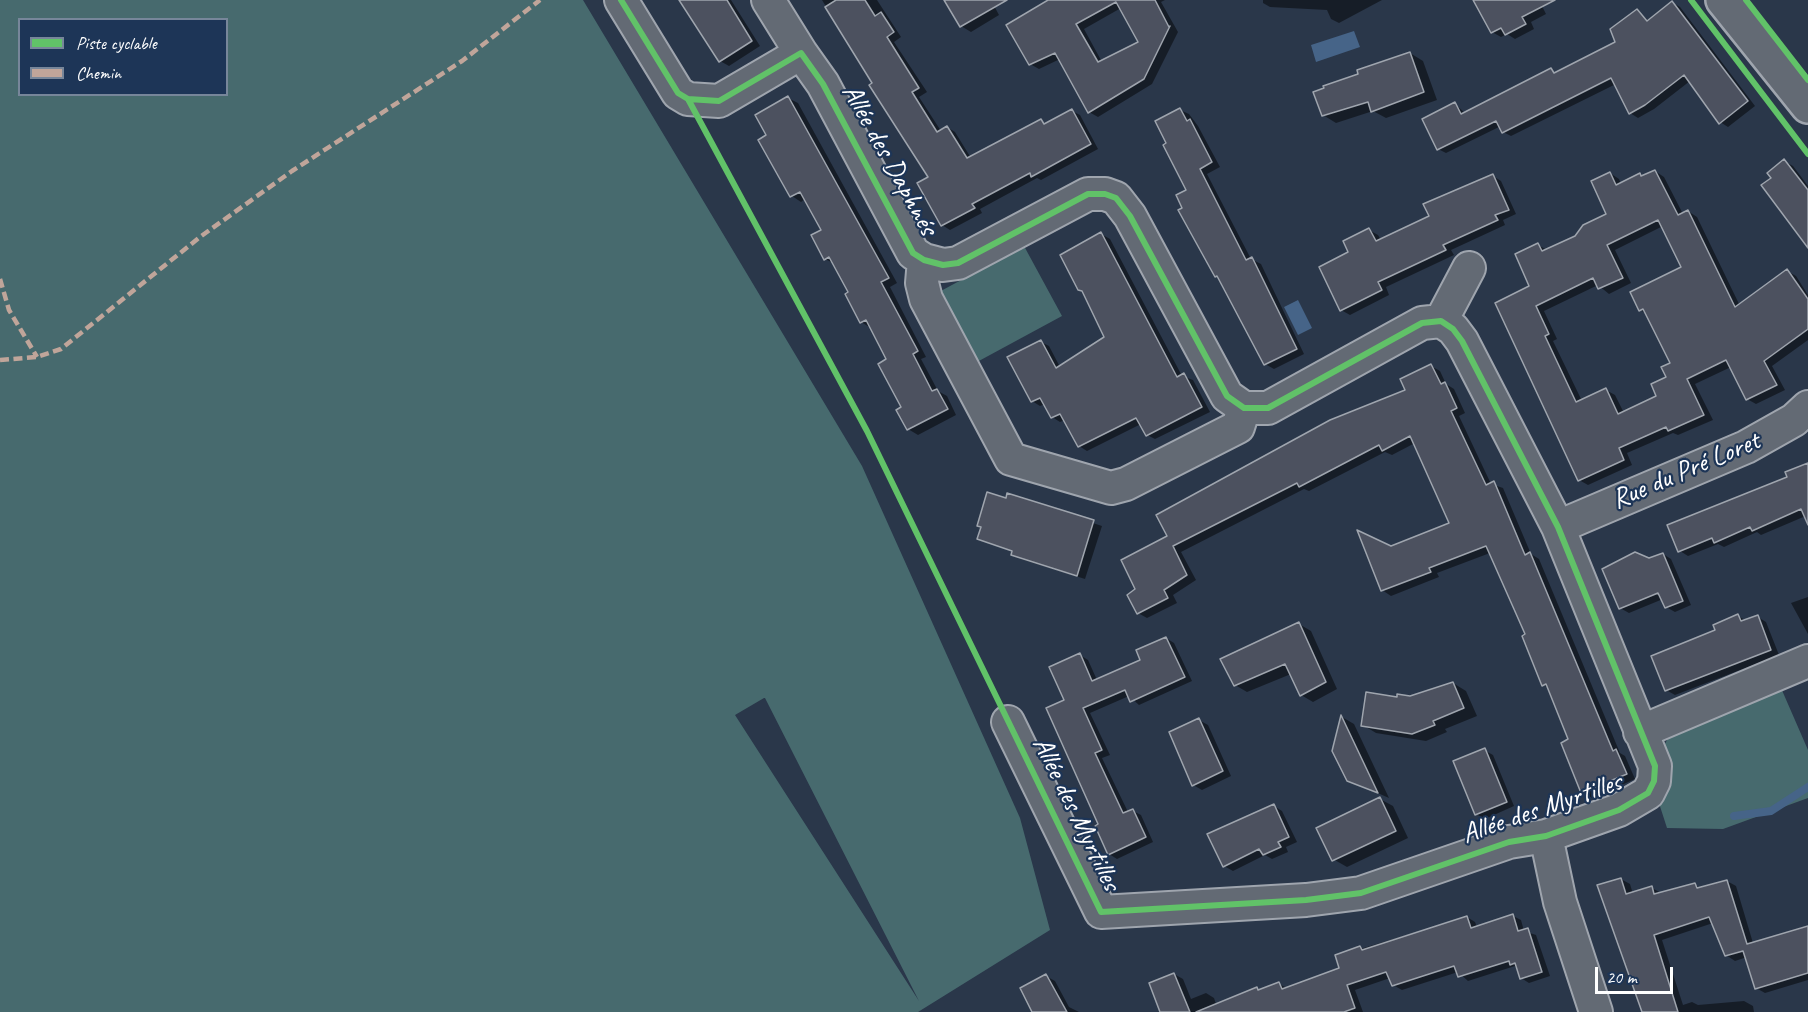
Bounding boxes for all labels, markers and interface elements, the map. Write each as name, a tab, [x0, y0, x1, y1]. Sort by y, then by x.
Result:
legend	[18, 18, 228, 96]
text: Piste cyclable	[76, 32, 157, 54]
text: Chemin	[76, 62, 121, 84]
street label: Allée des Daphnés	[834, 78, 944, 242]
street label: Rue du Pré Loret	[1607, 425, 1765, 517]
street label: Allée des Myrtilles	[1024, 732, 1128, 896]
street label: Allée des Myrtilles	[1458, 766, 1626, 852]
scale bar	[1598, 955, 1676, 993]
text: 20 m	[1606, 966, 1637, 988]

